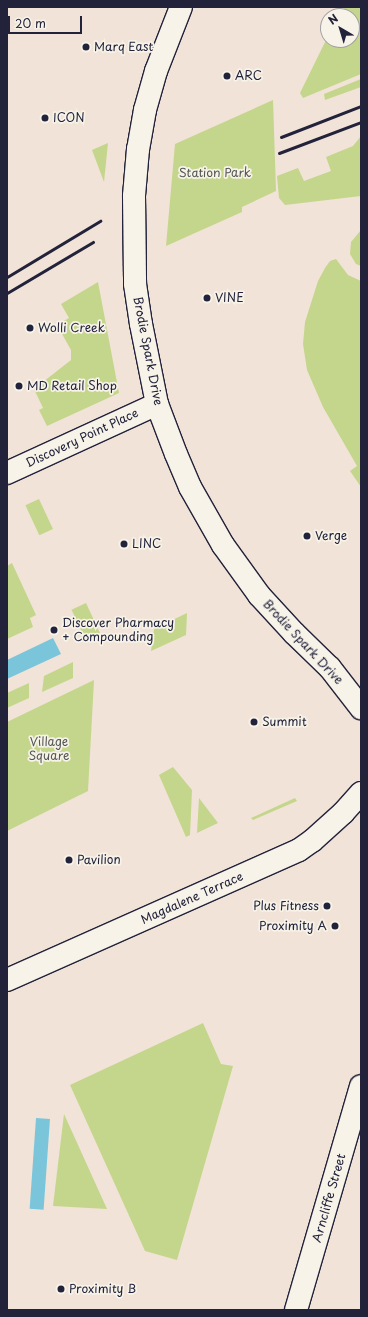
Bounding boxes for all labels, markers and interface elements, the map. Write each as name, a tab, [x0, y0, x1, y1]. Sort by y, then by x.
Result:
scale bar	[10, 8, 84, 34]
north arrow	[320, 8, 360, 48]
text: N	[324, 10, 342, 28]
text: 20 m	[15, 14, 46, 32]
place label: Marq East	[94, 40, 154, 54]
marker: Marq East	[81, 42, 91, 52]
place label: ARC	[235, 69, 262, 83]
marker: ARC	[222, 71, 232, 81]
place label: ICON	[53, 111, 85, 125]
marker: ICON	[40, 113, 50, 123]
park label: Station Park	[179, 166, 251, 180]
place label: VINE	[215, 291, 244, 305]
marker: VINE	[202, 293, 212, 303]
street label: Brodie Spark Drive	[130, 296, 166, 406]
place label: Wolli Creek	[38, 321, 106, 335]
marker: Wolli Creek	[25, 323, 35, 333]
place label: MD Retail Shop	[27, 379, 118, 393]
marker: MD Retail Shop	[14, 381, 24, 391]
street label: Discovery Point Place	[23, 405, 141, 471]
place label: Verge	[315, 529, 347, 543]
marker: Verge	[302, 531, 312, 541]
place label: LINC	[132, 537, 161, 551]
marker: LINC	[119, 539, 129, 549]
street label: Brodie Spark Drive	[260, 597, 346, 687]
place label: Discover Pharmacy + Compounding	[62, 616, 174, 644]
marker: Discover Pharmacy + Compounding	[49, 625, 59, 635]
place label: Summit	[262, 715, 307, 729]
marker: Summit	[249, 717, 259, 727]
park label: Village Square	[29, 735, 69, 763]
place label: Pavilion	[77, 853, 121, 867]
marker: Pavilion	[64, 855, 74, 865]
street label: Magdalene Terrace	[139, 869, 245, 927]
place label: Plus Fitness	[253, 899, 319, 913]
marker: Plus Fitness	[322, 901, 332, 911]
place label: Proximity A	[259, 919, 327, 933]
marker: Proximity A	[330, 921, 340, 931]
street label: Arncliffe Street	[309, 1152, 349, 1244]
place label: Proximity B	[69, 1282, 135, 1296]
marker: Proximity B	[56, 1284, 66, 1294]

